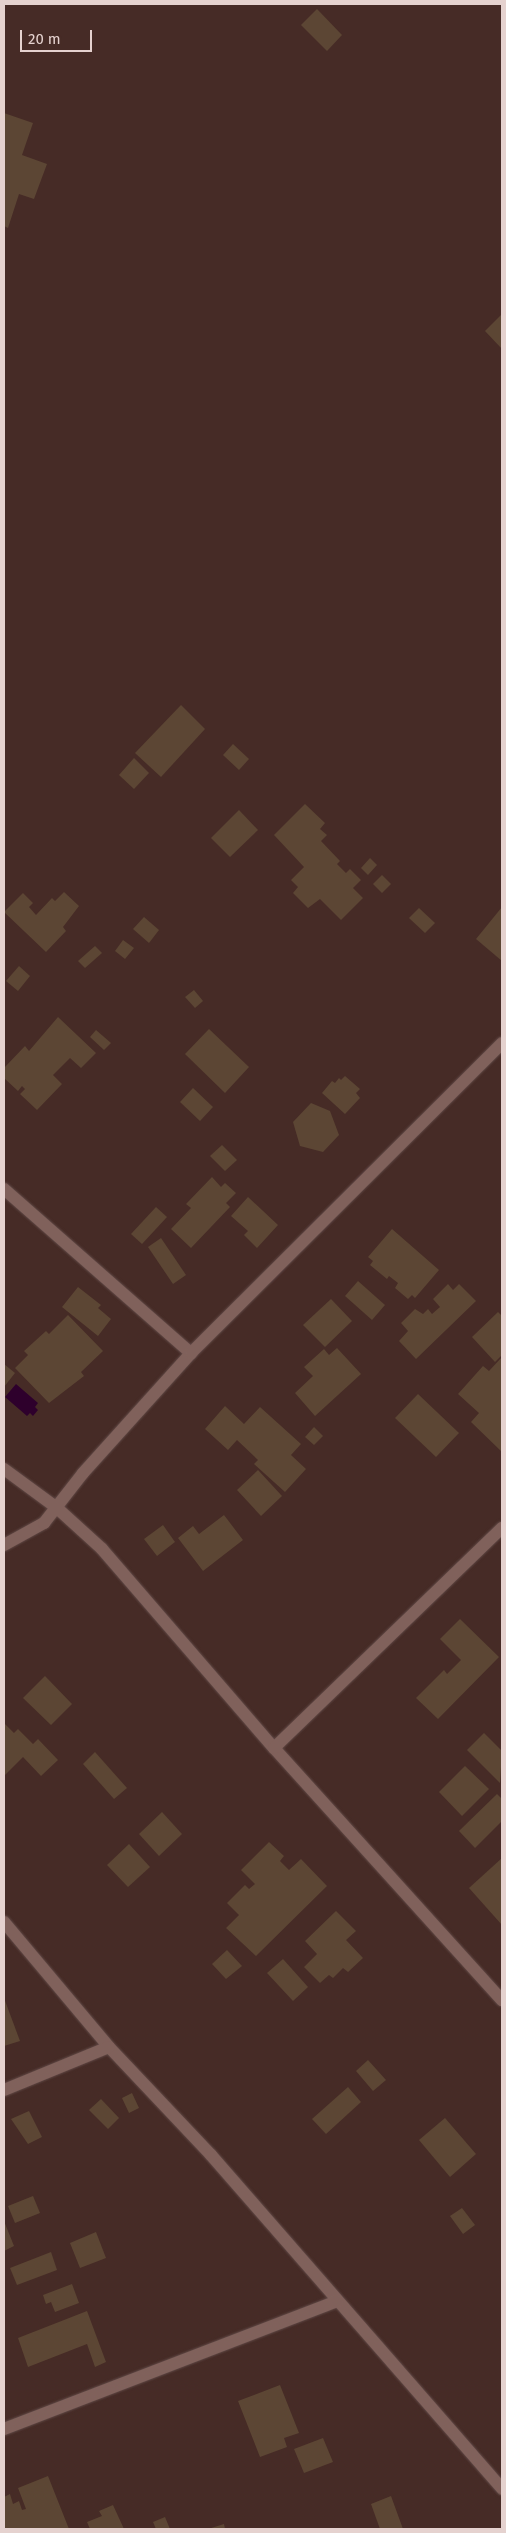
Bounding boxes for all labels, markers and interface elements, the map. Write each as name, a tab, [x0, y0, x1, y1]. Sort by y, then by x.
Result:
scale bar	[22, 20, 95, 52]
text: 20 m	[28, 30, 61, 48]

